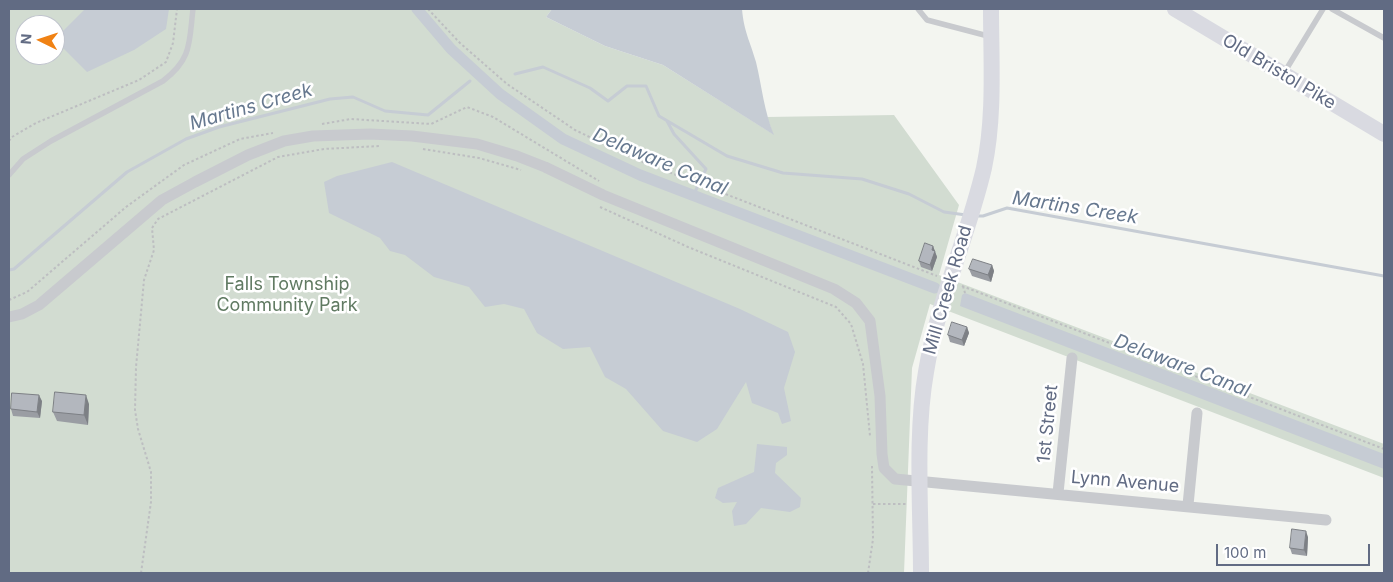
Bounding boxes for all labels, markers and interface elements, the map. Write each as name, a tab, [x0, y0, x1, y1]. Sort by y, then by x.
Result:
north arrow	[15, 15, 65, 65]
street label: Old Bristol Pike	[1218, 30, 1340, 114]
text: N	[17, 33, 34, 45]
water label: Martins Creek	[187, 79, 315, 135]
water label: Delaware Canal	[589, 123, 731, 201]
water label: Martins Creek	[1011, 187, 1139, 229]
street label: Mill Creek Road	[919, 223, 977, 357]
park label: Falls Township Community Park	[216, 274, 358, 316]
water label: Delaware Canal	[1111, 330, 1253, 402]
street label: 1st Street	[1033, 384, 1063, 464]
street label: Lynn Avenue	[1070, 467, 1180, 497]
scale bar	[1218, 534, 1372, 566]
text: 100 m	[1224, 543, 1266, 562]

